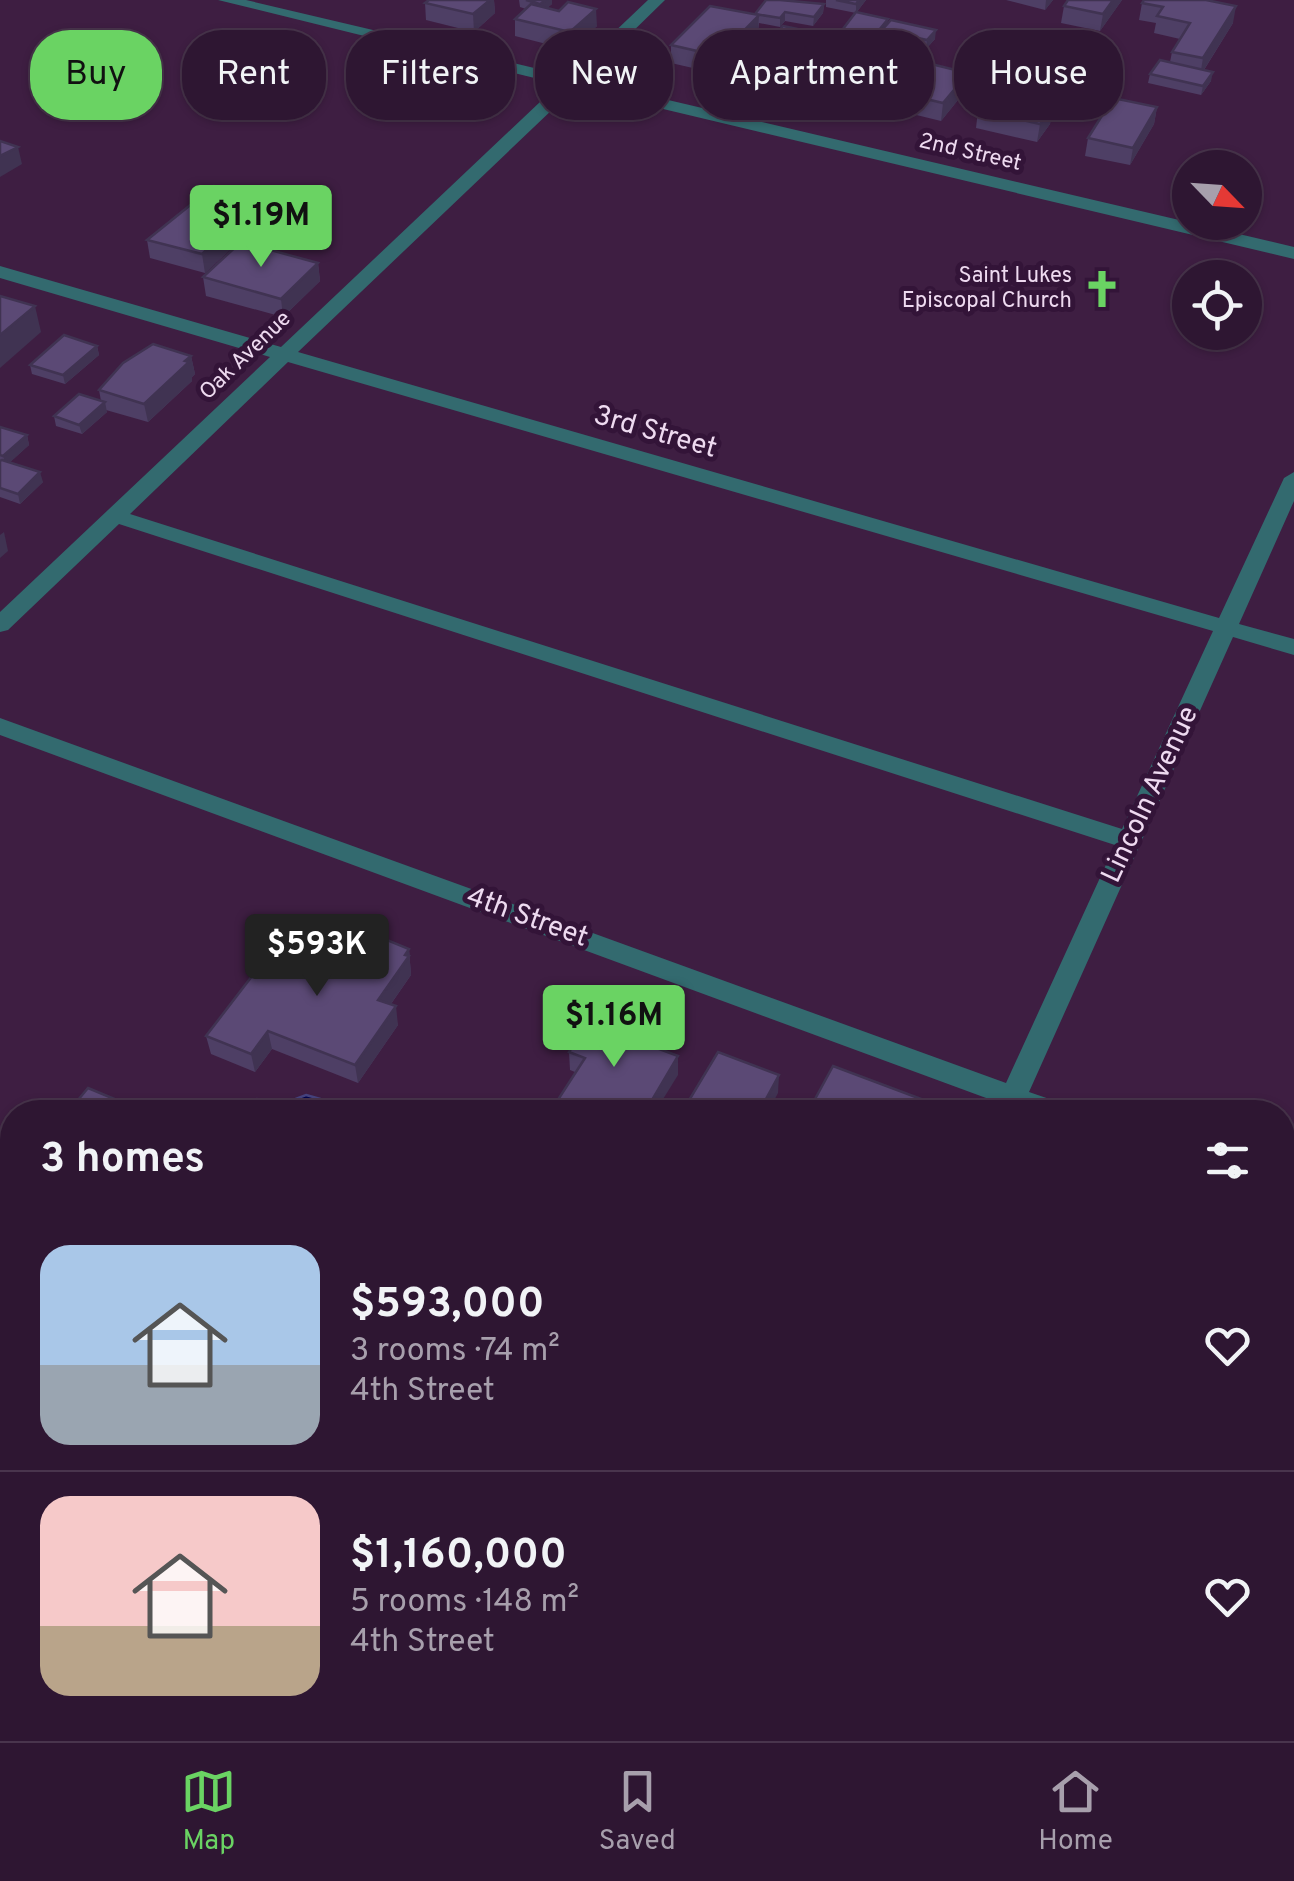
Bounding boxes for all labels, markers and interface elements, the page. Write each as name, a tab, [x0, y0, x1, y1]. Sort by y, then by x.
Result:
chip: Buy	[30, 30, 162, 120]
chip: Rent	[182, 30, 326, 120]
chip: Filters	[346, 30, 515, 120]
chip: New	[535, 30, 673, 120]
chip: Apartment	[693, 30, 934, 120]
chip: House	[954, 30, 1123, 120]
street label: 2nd Street	[916, 128, 1024, 178]
north arrow	[1172, 150, 1262, 240]
map controls	[1172, 150, 1262, 350]
pin: $1.19M	[180, 185, 342, 270]
text: $1.19M	[212, 197, 310, 237]
button: locate	[1172, 260, 1262, 350]
place label: Saint Lukes Episcopal Church	[902, 263, 1072, 315]
church icon: Saint Lukes Episcopal Church	[1081, 268, 1123, 310]
street label: Oak Avenue	[195, 306, 297, 406]
street label: 3rd Street	[589, 398, 721, 468]
street label: Lincoln Avenue	[1094, 701, 1208, 889]
street label: 4th Street	[461, 879, 593, 957]
pin: $593K	[247, 914, 387, 999]
text: $593K	[267, 926, 367, 966]
pin: $1.16M	[533, 985, 695, 1070]
text: $1.16M	[565, 997, 663, 1037]
icon: filters	[1200, 1133, 1255, 1188]
text: 3 homes	[40, 1134, 205, 1187]
text: $593,000	[350, 1279, 545, 1332]
icon: home	[120, 1285, 240, 1405]
icon: heart	[1200, 1318, 1255, 1373]
text: 3 rooms · 74 m²	[350, 1332, 560, 1372]
text: 4th Street	[350, 1372, 495, 1412]
text: $1,160,000	[350, 1530, 567, 1583]
icon: home	[120, 1536, 240, 1656]
icon: heart	[1200, 1569, 1255, 1624]
text: 5 rooms · 148 m²	[350, 1583, 579, 1623]
text: 4th Street	[350, 1623, 495, 1663]
tab: Map	[181, 1764, 236, 1860]
tab: Saved	[599, 1764, 676, 1860]
tab: Home	[1038, 1764, 1113, 1860]

